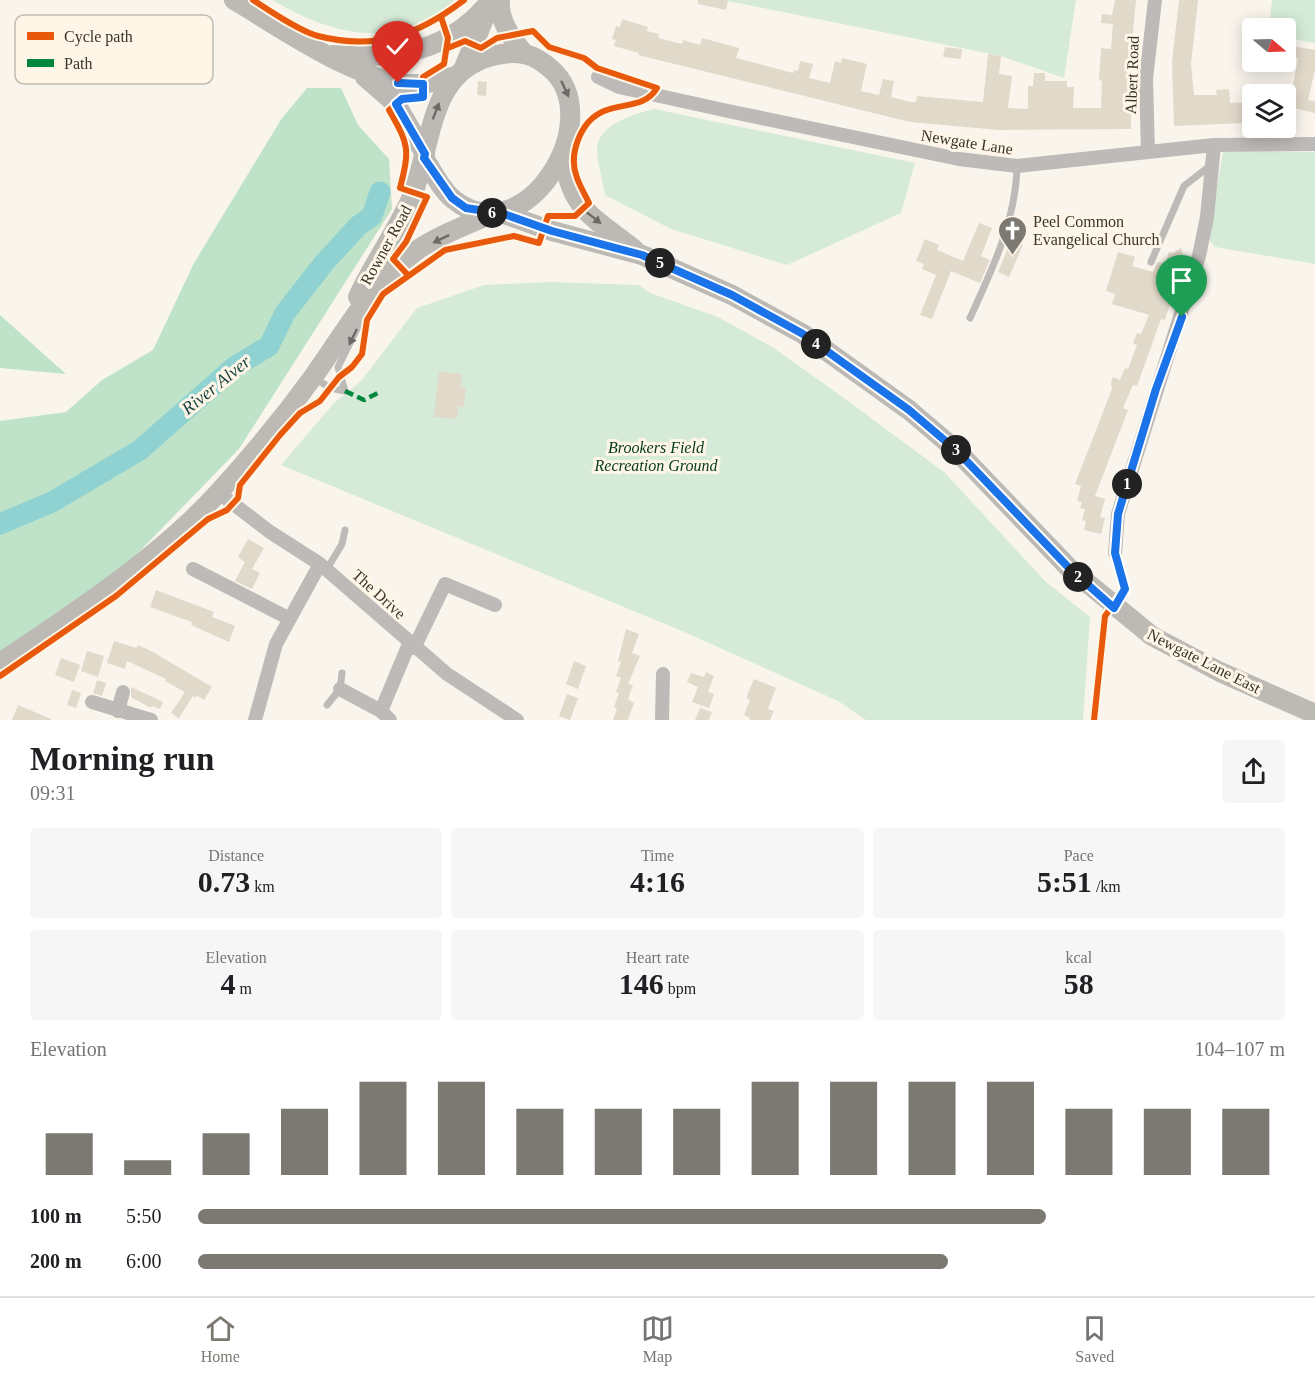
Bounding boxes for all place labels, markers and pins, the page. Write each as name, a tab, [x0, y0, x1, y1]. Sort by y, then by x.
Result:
pin	[372, 21, 423, 83]
pin: 6	[477, 198, 507, 228]
place label: Peel Common Evangelical Church	[1033, 213, 1160, 249]
church icon: Peel Common Evangelical Church	[996, 214, 1028, 256]
pin: 5	[645, 248, 675, 278]
pin	[1156, 255, 1207, 317]
pin: 4	[801, 329, 831, 359]
pin: 3	[941, 435, 971, 465]
pin: 1	[1112, 469, 1142, 499]
pin: 2	[1063, 562, 1093, 592]

